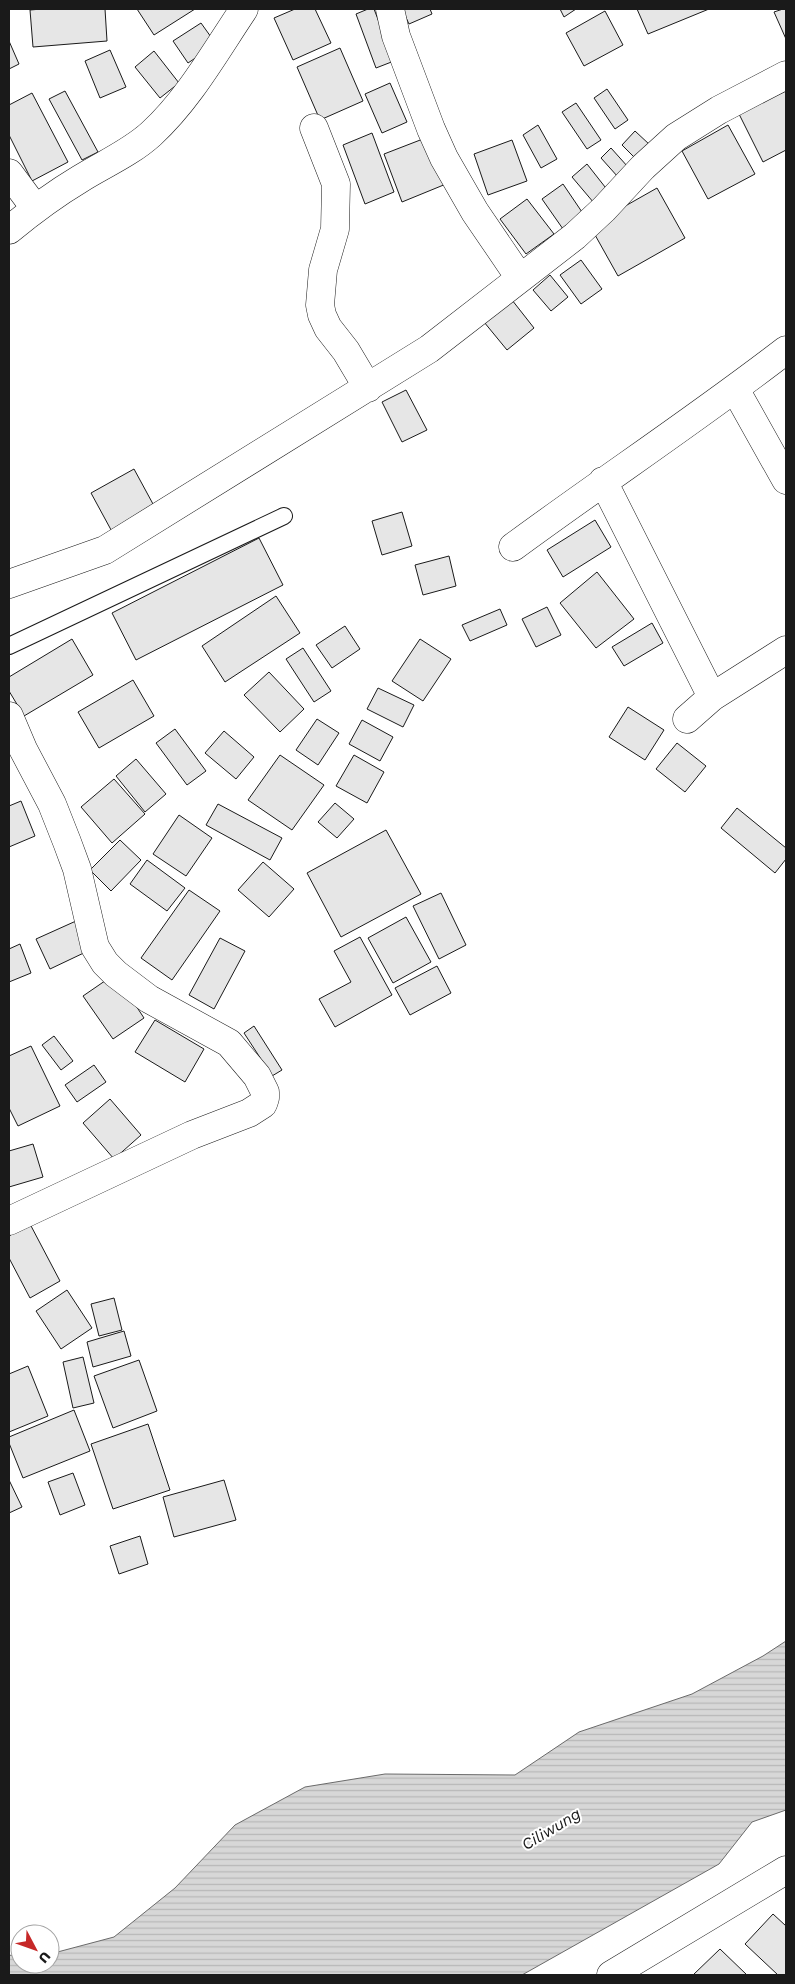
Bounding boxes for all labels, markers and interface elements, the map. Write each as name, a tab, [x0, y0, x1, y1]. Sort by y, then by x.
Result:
water label: Ciliwung	[518, 1804, 584, 1854]
north arrow	[10, 1924, 60, 1974]
text: U	[35, 1949, 54, 1967]

